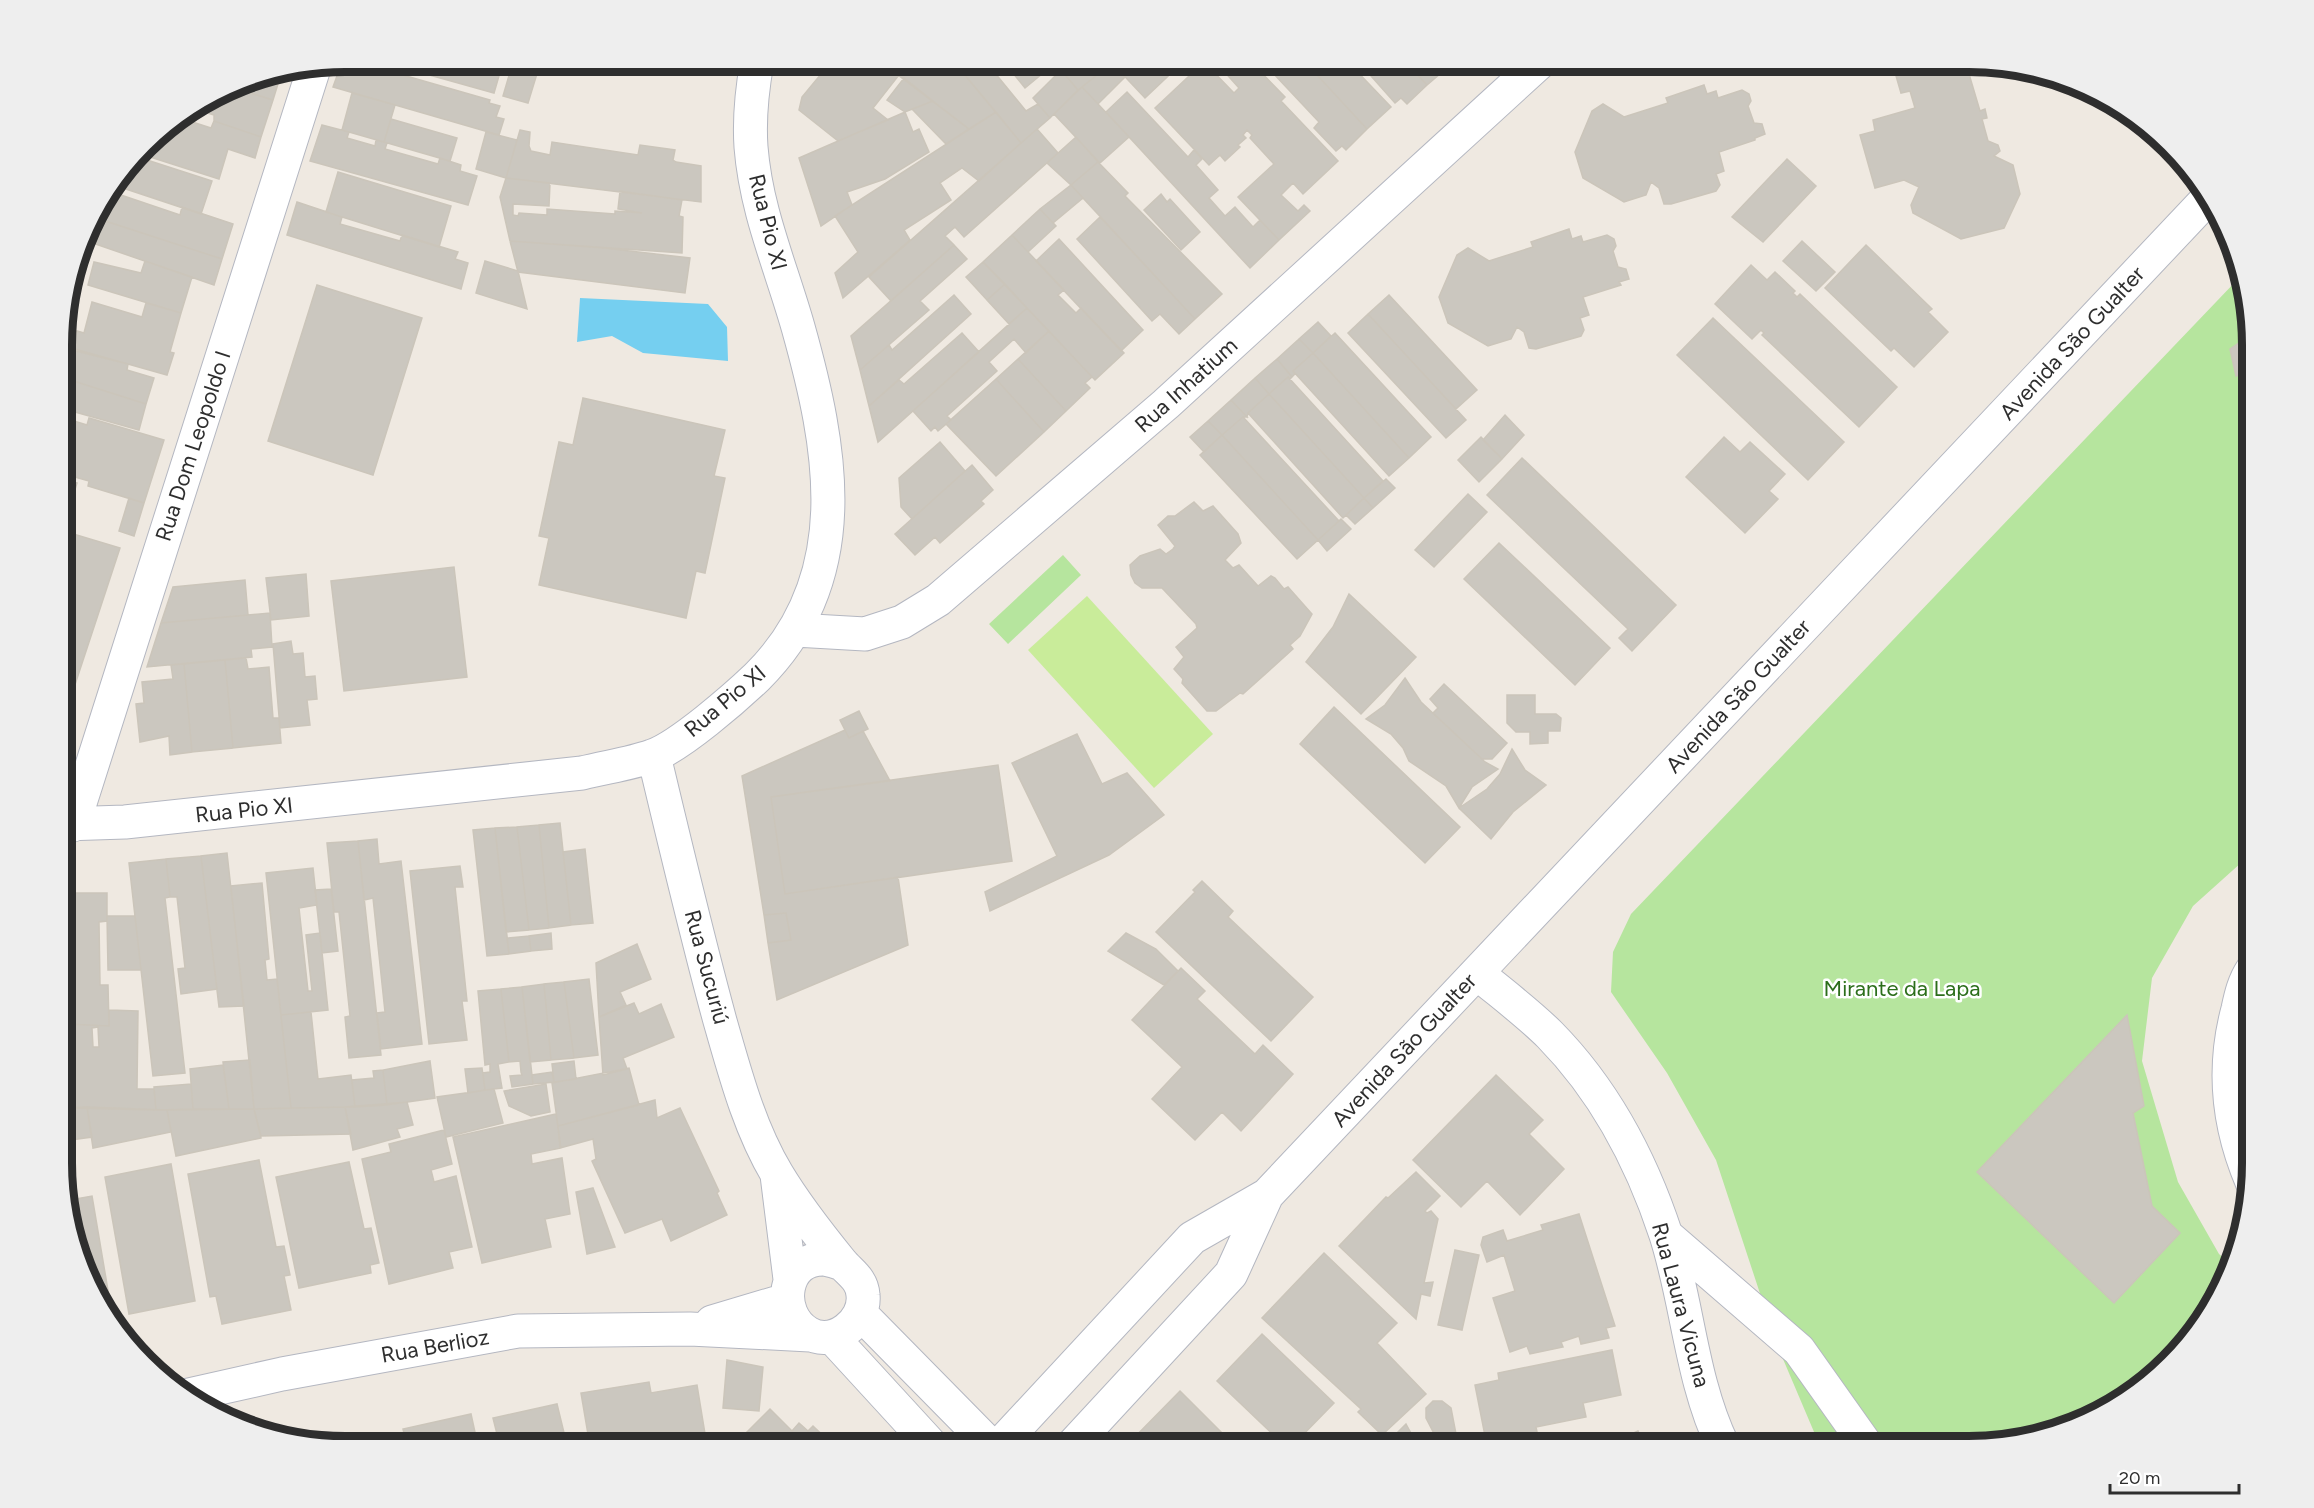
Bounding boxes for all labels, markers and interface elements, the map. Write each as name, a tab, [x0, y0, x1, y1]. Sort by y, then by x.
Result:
street label: Rua Pio XI	[743, 171, 793, 273]
street label: Avenida São Gualter	[1994, 260, 2151, 426]
street label: Rua Inhatium	[1129, 332, 1243, 438]
street label: Rua Dom Leopoldo I	[149, 347, 237, 545]
street label: Avenida São Gualter	[1660, 613, 1817, 779]
street label: Rua Pio XI	[679, 659, 771, 743]
street label: Rua Pio XI	[194, 791, 294, 829]
street label: Rua Sucuriú	[679, 907, 735, 1027]
street label: Avenida São Gualter	[1326, 967, 1483, 1133]
park label: Mirante da Lapa	[1824, 975, 1980, 1002]
street label: Rua Laura Vicuna	[1646, 1220, 1716, 1390]
street label: Rua Berlioz	[379, 1323, 491, 1369]
scale bar	[2110, 1457, 2239, 1495]
text: 20 m	[2119, 1467, 2160, 1489]

